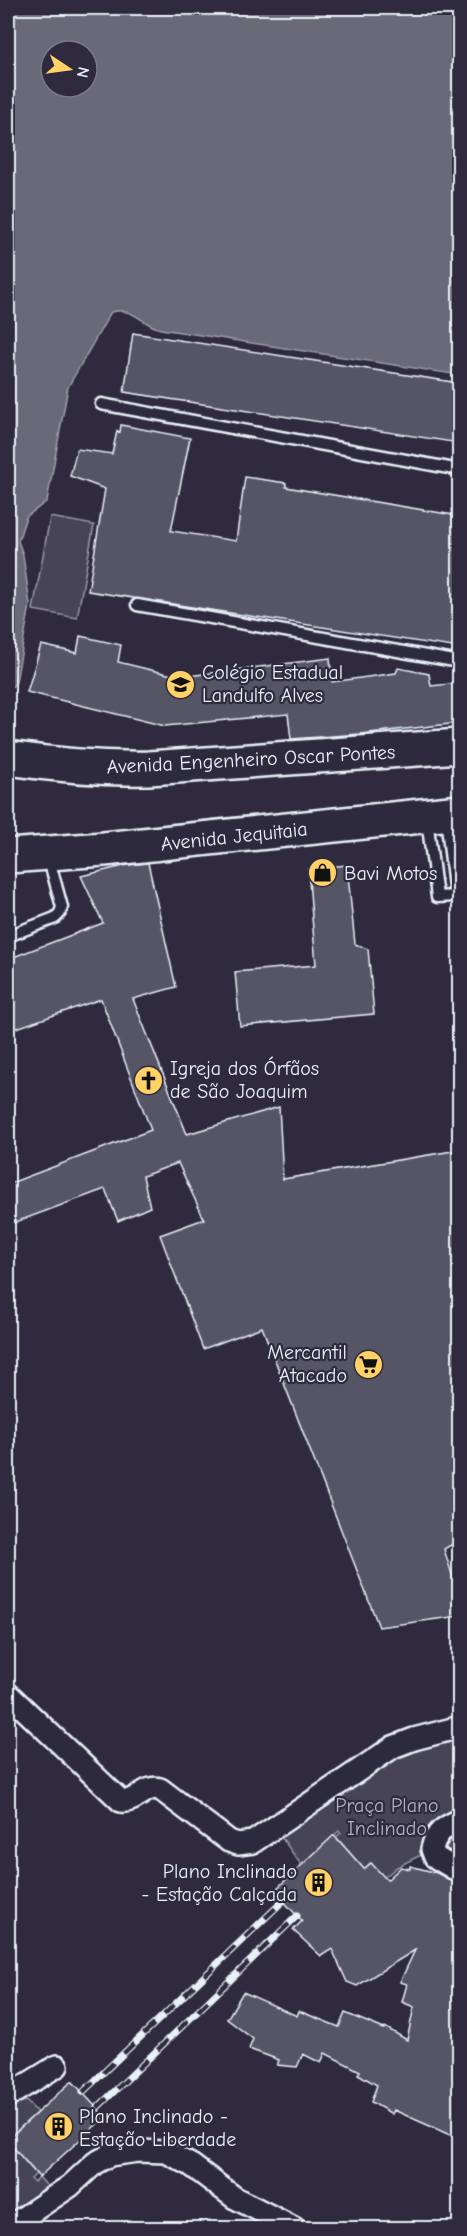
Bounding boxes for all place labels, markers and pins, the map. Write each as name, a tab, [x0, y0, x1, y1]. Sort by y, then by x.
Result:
place label: Colégio Estadual Landulfo Alves	[202, 661, 343, 707]
school or university icon: Colégio Estadual Landulfo Alves	[165, 668, 197, 700]
shop icon: Bavi Motos	[307, 857, 339, 889]
place label: Bavi Motos	[344, 862, 437, 885]
place label: Igreja dos Órfãos de São Joaquim	[170, 1056, 319, 1103]
church icon: Igreja dos Órfãos de São Joaquim	[133, 1064, 165, 1096]
place label: Mercantil Atacado	[267, 1341, 347, 1387]
supermarket icon: Mercantil Atacado	[352, 1348, 384, 1380]
place label: Plano Inclinado - Estação Calçada	[141, 1860, 297, 1906]
building icon: Plano Inclinado - Estação Calçada	[302, 1867, 334, 1899]
place label: Plano Inclinado - Estação Liberdade	[79, 2105, 236, 2151]
building icon: Plano Inclinado - Estação Liberdade	[42, 2111, 74, 2143]

